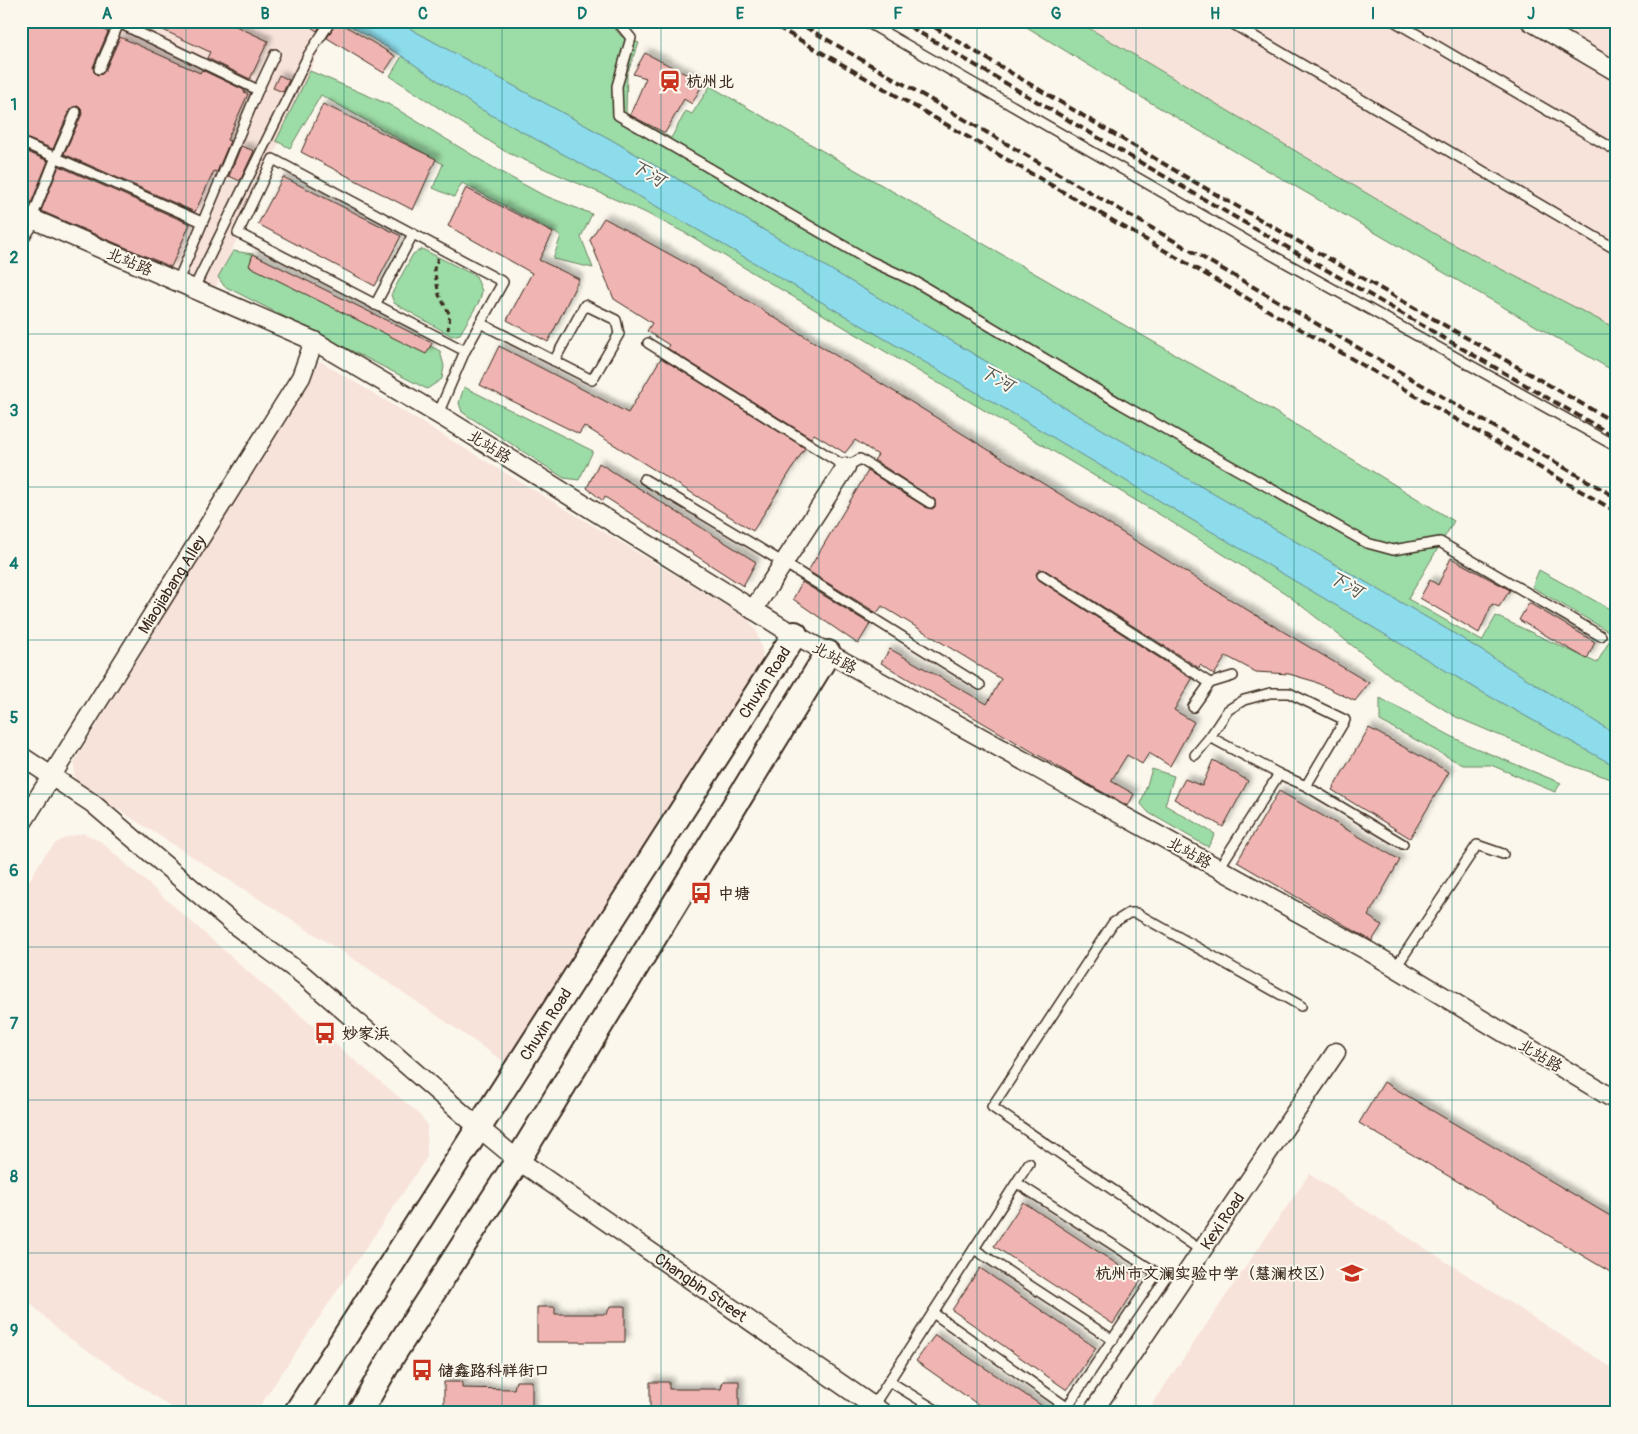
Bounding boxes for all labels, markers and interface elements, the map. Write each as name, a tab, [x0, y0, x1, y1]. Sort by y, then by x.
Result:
text: A	[102, 4, 113, 24]
text: B	[260, 4, 270, 24]
text: C	[418, 4, 428, 24]
text: D	[577, 4, 587, 24]
text: E	[736, 4, 745, 24]
text: F	[893, 4, 903, 24]
text: G	[1051, 4, 1062, 24]
text: H	[1210, 4, 1220, 24]
text: I	[1371, 4, 1375, 24]
text: J	[1527, 4, 1535, 24]
station icon: 杭州北	[657, 68, 683, 94]
place label: 杭州北	[686, 72, 734, 92]
text: 1	[11, 95, 17, 115]
water label: 下河	[626, 154, 672, 194]
street label: 北站路	[104, 243, 156, 281]
text: 2	[10, 248, 19, 268]
water label: 下河	[975, 359, 1021, 399]
text: 3	[10, 401, 19, 421]
street label: 北站路	[464, 426, 515, 468]
street label: Miaojiabang Alley	[134, 532, 211, 638]
text: 4	[9, 554, 19, 574]
water label: 下河	[1324, 565, 1370, 605]
street label: 北站路	[809, 637, 860, 678]
street label: Chuxin Road	[735, 643, 796, 723]
text: 5	[10, 708, 19, 728]
street label: 北站路	[1164, 832, 1215, 873]
text: 6	[9, 861, 19, 881]
bus stop icon: 中塘	[688, 880, 714, 906]
place label: 中塘	[718, 884, 750, 904]
street label: Chuxin Road	[516, 985, 577, 1064]
text: 7	[10, 1014, 19, 1034]
bus stop icon: 妙家浜	[312, 1020, 338, 1046]
place label: 妙家浜	[342, 1024, 390, 1044]
street label: 北站路	[1515, 1035, 1566, 1077]
text: 8	[10, 1167, 18, 1187]
street label: Kexi Road	[1196, 1189, 1249, 1254]
street label: Changbin Street	[650, 1249, 751, 1327]
school or university icon: 杭州市文澜实验中学（慧澜校区）	[1339, 1260, 1365, 1286]
place label: 杭州市文澜实验中学（慧澜校区）	[1095, 1264, 1335, 1284]
text: 9	[10, 1321, 18, 1341]
bus stop icon: 储鑫路科祥街口	[409, 1357, 435, 1383]
place label: 储鑫路科祥街口	[438, 1361, 550, 1381]

